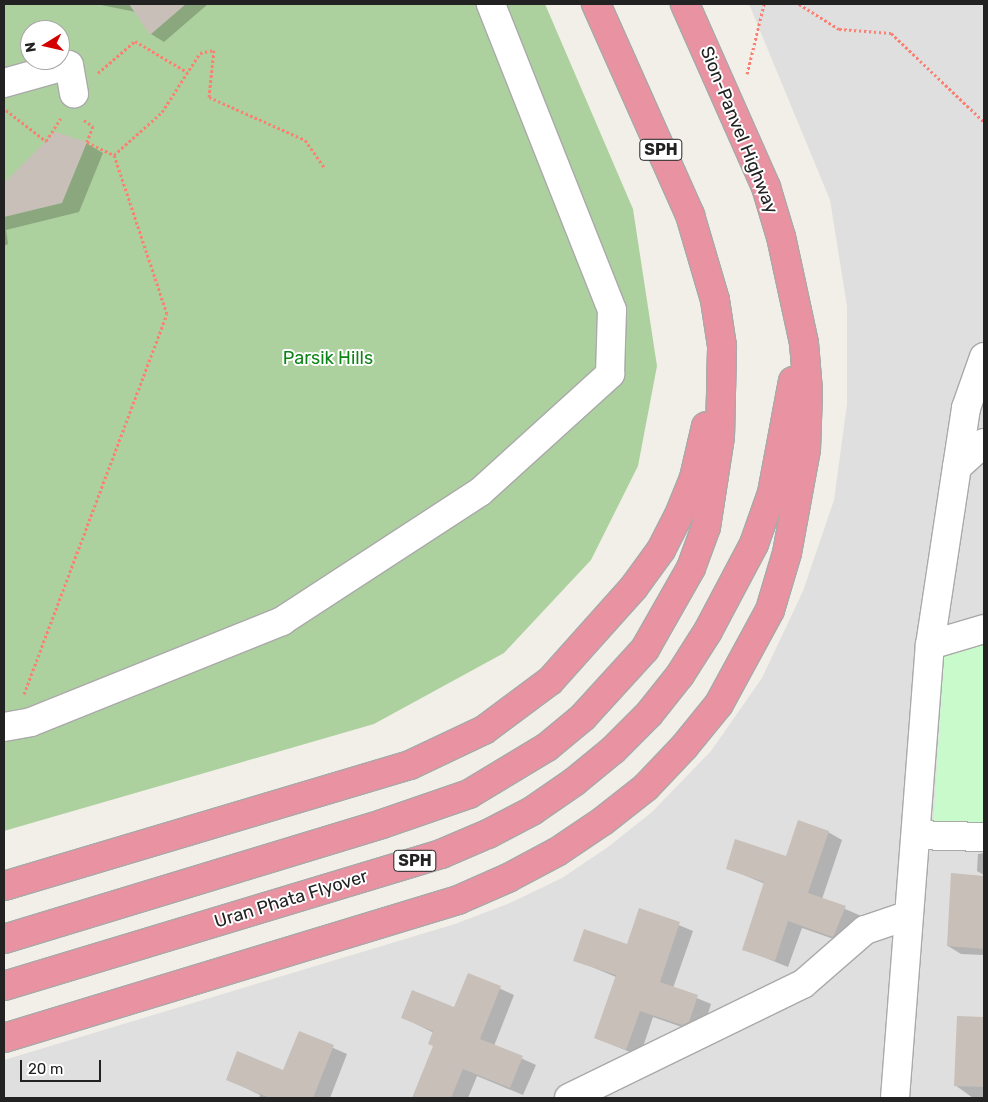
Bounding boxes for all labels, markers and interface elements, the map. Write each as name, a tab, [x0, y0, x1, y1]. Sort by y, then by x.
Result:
north arrow	[20, 20, 70, 70]
text: N	[21, 41, 40, 54]
street label: Sion-Panvel Highway	[696, 43, 782, 217]
road number: SPH	[638, 136, 684, 164]
park label: Parsik Hills	[283, 347, 373, 369]
road number: SPH	[392, 848, 438, 874]
street label: Uran Phata Flyover	[212, 865, 370, 933]
scale bar	[22, 1050, 104, 1082]
text: 20 m	[28, 1060, 63, 1078]

